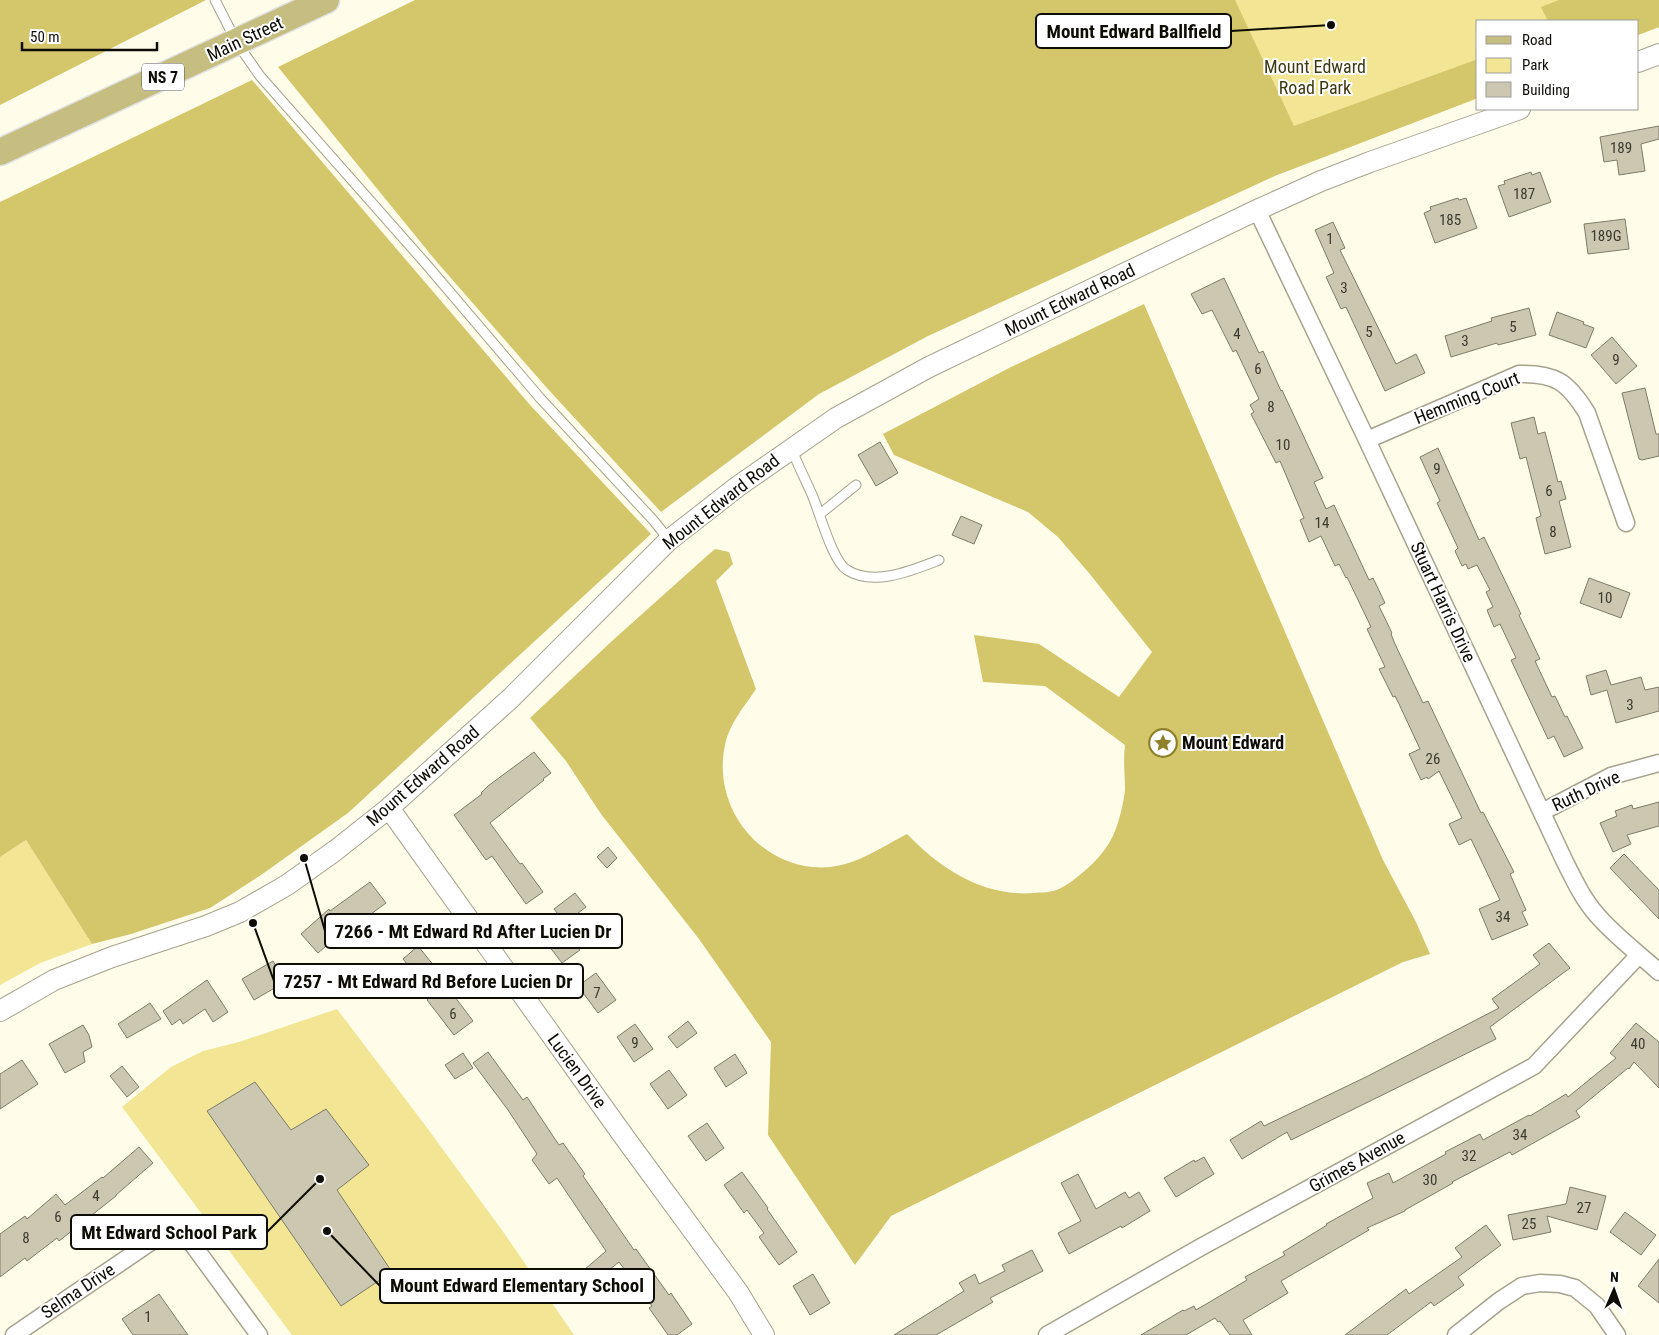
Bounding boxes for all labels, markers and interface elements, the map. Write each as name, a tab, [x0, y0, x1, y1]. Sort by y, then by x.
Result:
street label: Main Street	[203, 12, 286, 65]
callout: Mount Edward Ballfield	[1036, 14, 1231, 48]
scale bar	[22, 20, 158, 52]
text: Mount Edward Ballfield	[1046, 20, 1222, 43]
legend	[1476, 20, 1639, 110]
text: 50 m	[30, 28, 60, 46]
text: Road	[1522, 31, 1552, 49]
park label: Mount Edward Road Park	[1264, 56, 1366, 98]
text: Park	[1522, 56, 1549, 74]
road number: NS 7	[142, 64, 184, 90]
text: Building	[1522, 81, 1570, 99]
house number: 189	[1610, 139, 1632, 157]
house number: 187	[1513, 185, 1535, 203]
house number: 185	[1439, 211, 1461, 229]
house number: 189G	[1590, 227, 1622, 245]
house number: 1	[1326, 230, 1334, 248]
street label: Mount Edward Road	[1001, 259, 1138, 340]
house number: 3	[1340, 279, 1348, 297]
house number: 5	[1509, 318, 1517, 336]
house number: 5	[1365, 323, 1373, 341]
house number: 4	[1233, 325, 1241, 343]
house number: 3	[1461, 332, 1469, 350]
house number: 9	[1612, 351, 1620, 369]
house number: 6	[1254, 360, 1262, 378]
street label: Hemming Court	[1411, 367, 1523, 428]
house number: 8	[1267, 398, 1275, 416]
house number: 10	[1276, 436, 1290, 454]
street label: Mount Edward Road	[658, 450, 783, 554]
house number: 9	[1433, 460, 1441, 478]
house number: 6	[1545, 482, 1553, 500]
house number: 14	[1315, 514, 1329, 532]
house number: 8	[1549, 523, 1557, 541]
street label: Stuart Harris Drive	[1406, 538, 1481, 665]
house number: 10	[1598, 589, 1612, 607]
house number: 3	[1626, 696, 1634, 714]
street label: Mount Edward Road	[362, 721, 483, 830]
place icon: Mount Edward	[1148, 728, 1178, 758]
place label: Mount Edward	[1182, 732, 1284, 753]
house number: 26	[1426, 750, 1440, 768]
street label: Ruth Drive	[1549, 766, 1623, 815]
house number: 34	[1496, 908, 1510, 926]
callout: 7266 - Mt Edward Rd After Lucien Dr	[325, 914, 622, 948]
text: 7266 - Mt Edward Rd After Lucien Dr	[334, 920, 612, 943]
callout: 7257 - Mt Edward Rd Before Lucien Dr	[274, 964, 583, 998]
text: 7257 - Mt Edward Rd Before Lucien Dr	[283, 970, 573, 993]
house number: 7	[593, 984, 601, 1002]
house number: 6	[449, 1005, 457, 1023]
street label: Lucien Drive	[543, 1030, 611, 1112]
house number: 9	[631, 1034, 639, 1052]
house number: 40	[1631, 1035, 1645, 1053]
house number: 34	[1513, 1126, 1527, 1144]
street label: Grimes Avenue	[1305, 1127, 1408, 1197]
house number: 32	[1462, 1147, 1476, 1165]
house number: 30	[1423, 1171, 1437, 1189]
house number: 4	[92, 1187, 100, 1205]
house number: 27	[1577, 1199, 1591, 1217]
house number: 6	[54, 1208, 62, 1226]
callout: Mt Edward School Park	[71, 1215, 267, 1249]
house number: 25	[1522, 1215, 1536, 1233]
text: Mt Edward School Park	[81, 1221, 258, 1244]
house number: 8	[22, 1229, 30, 1247]
street label: Selma Drive	[37, 1258, 118, 1323]
north arrow	[1589, 1265, 1639, 1315]
callout: Mount Edward Elementary School	[380, 1269, 654, 1303]
text: N	[1610, 1269, 1619, 1285]
text: Mount Edward Elementary School	[390, 1274, 644, 1297]
house number: 1	[144, 1308, 152, 1326]

